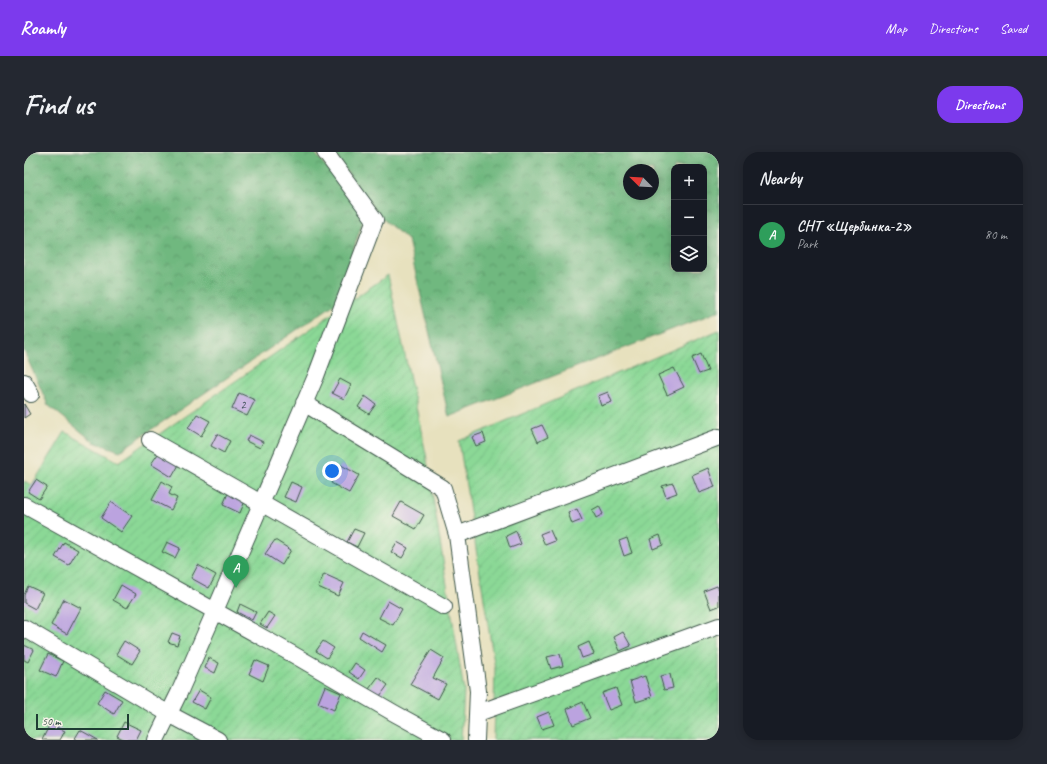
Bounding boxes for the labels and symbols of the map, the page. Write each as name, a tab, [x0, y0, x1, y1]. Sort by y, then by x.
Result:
north arrow	[623, 164, 659, 200]
house number: 2	[240, 397, 247, 413]
your location	[322, 461, 342, 481]
pin: A	[223, 555, 249, 588]
scale bar	[36, 712, 129, 731]

